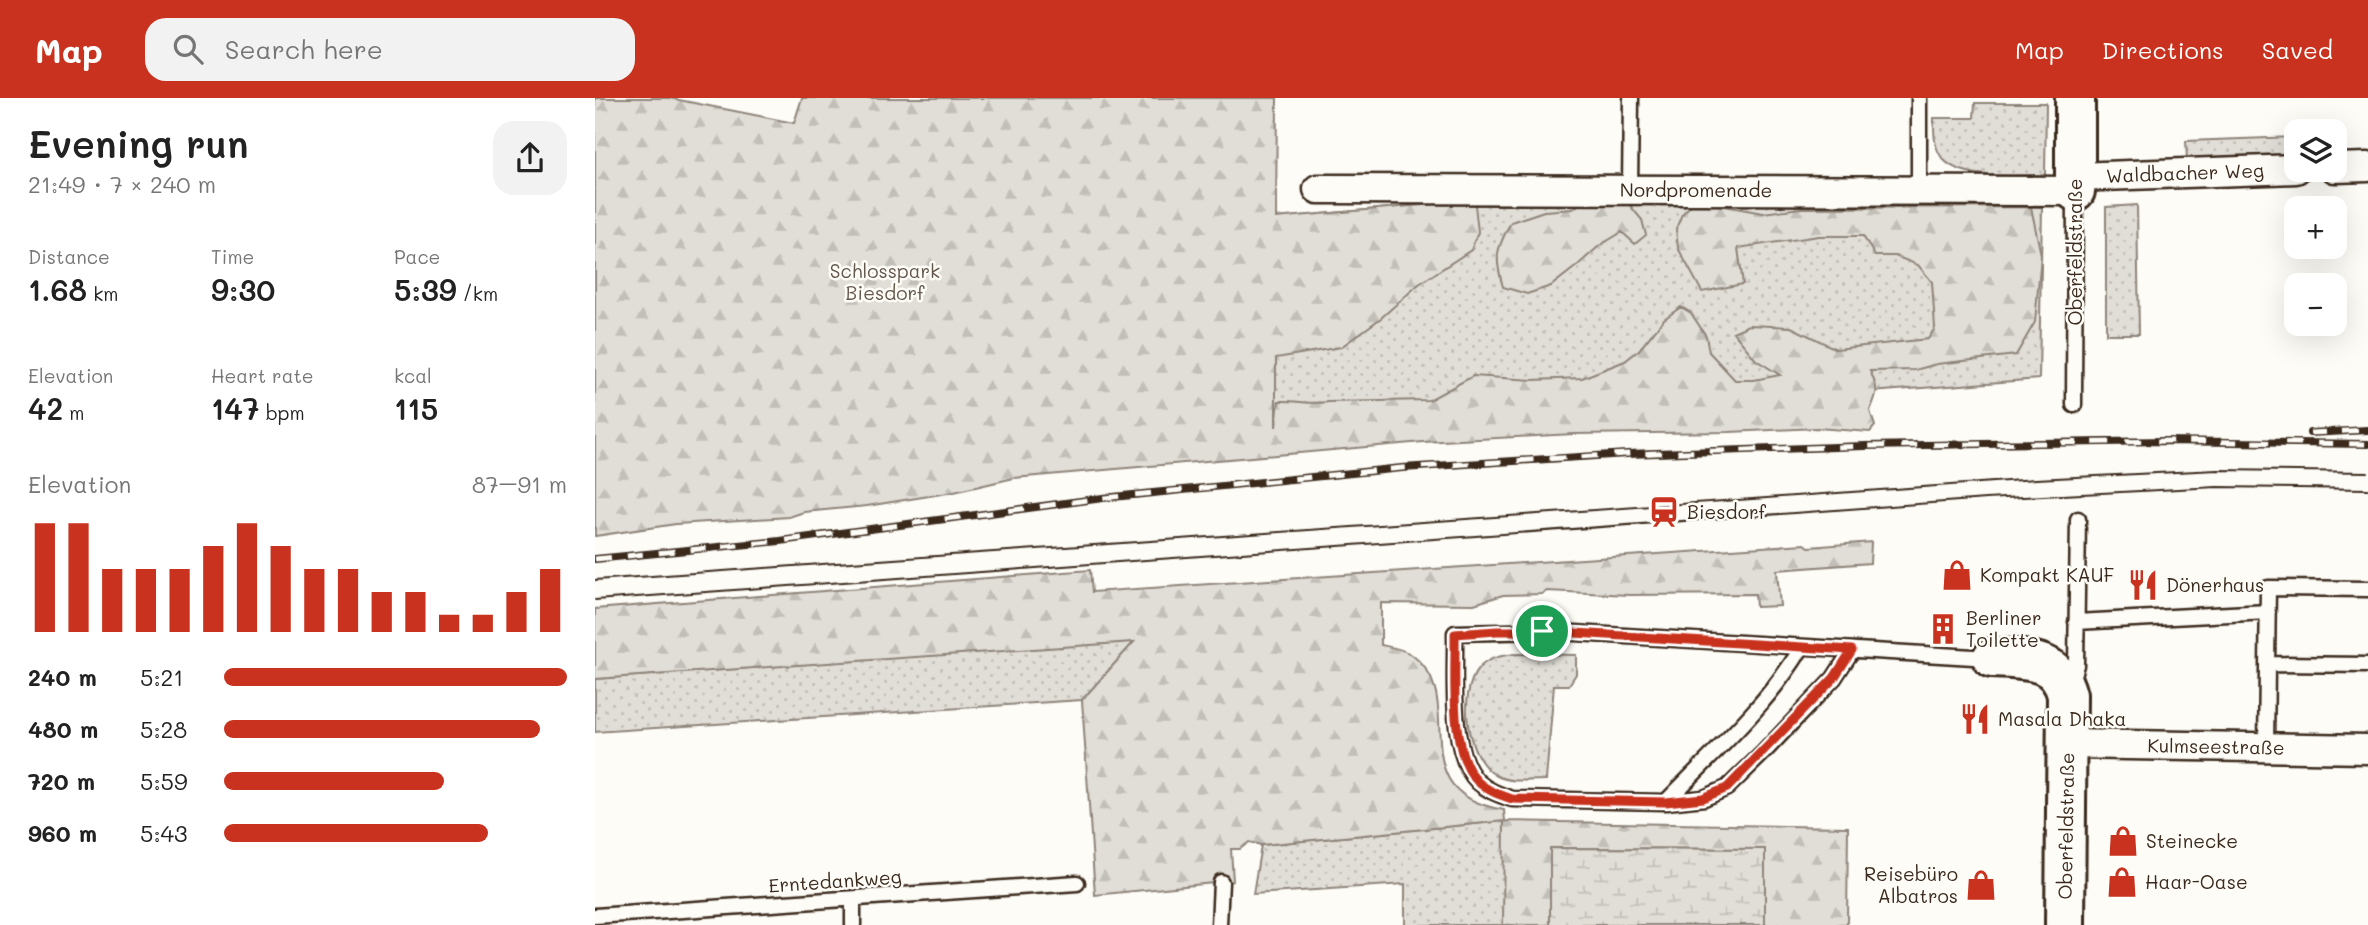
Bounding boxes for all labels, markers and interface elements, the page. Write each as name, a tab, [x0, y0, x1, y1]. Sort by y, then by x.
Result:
search box	[145, 18, 635, 81]
text: Map	[35, 28, 103, 71]
icon: search	[169, 30, 207, 68]
text: Search here	[225, 32, 383, 66]
text: Map	[2015, 34, 2064, 65]
text: Directions	[2102, 34, 2224, 65]
text: Saved	[2262, 34, 2333, 65]
text: Evening run	[28, 118, 249, 168]
map controls	[2284, 119, 2347, 336]
button: layers	[2284, 119, 2347, 182]
button: share	[493, 121, 567, 195]
street label: Waldbacher Weg	[2105, 157, 2264, 188]
text: 21:49 · 7 × 240 m	[28, 169, 216, 199]
street label: Nordpromenade	[1620, 177, 1772, 202]
street label: Oberfeldstraße	[2062, 178, 2087, 326]
button: +	[2284, 196, 2347, 259]
text: Distance	[28, 244, 110, 269]
text: Time	[211, 244, 254, 269]
text: Pace	[394, 244, 440, 269]
park label: Schlosspark Biesdorf	[830, 258, 940, 305]
text: 1.68	[28, 269, 87, 309]
text: 9:30	[211, 269, 275, 309]
text: 5:39	[394, 269, 457, 309]
button: −	[2284, 273, 2347, 336]
text: km	[87, 281, 118, 306]
text: /km	[457, 281, 498, 306]
text: Elevation	[28, 363, 113, 388]
text: Heart rate	[211, 363, 314, 388]
text: kcal	[394, 363, 432, 388]
text: 42	[28, 388, 63, 428]
text: 147	[211, 388, 260, 428]
text: 115	[394, 388, 438, 428]
text: m	[63, 400, 85, 425]
text: bpm	[260, 400, 305, 425]
text: Elevation	[28, 469, 131, 499]
text: 87–91 m	[472, 469, 567, 499]
station icon: Biesdorf	[1647, 495, 1681, 529]
place label: Biesdorf	[1687, 499, 1766, 524]
shop icon: Kompakt KAUF	[1940, 558, 1974, 592]
place label: Kompakt KAUF	[1980, 562, 2114, 587]
restaurant icon: Dönerhaus	[2126, 568, 2160, 602]
place label: Dönerhaus	[2166, 572, 2264, 597]
pin	[1512, 601, 1572, 661]
place label: Berliner Toilette	[1966, 605, 2042, 652]
icon: arrive	[1523, 612, 1561, 650]
building icon: Berliner Toilette	[1926, 612, 1960, 646]
text: 240 m	[28, 662, 97, 692]
text: 5:21	[140, 662, 184, 692]
restaurant icon: Masala Dhaka	[1958, 702, 1992, 736]
place label: Masala Dhaka	[1998, 706, 2126, 731]
text: 480 m	[28, 714, 98, 744]
text: 5:28	[140, 714, 187, 744]
street label: Kulmseestraße	[2147, 732, 2285, 760]
street label: Oberfeldstraße	[2052, 752, 2079, 900]
text: 720 m	[28, 766, 95, 796]
text: 5:59	[140, 766, 188, 796]
text: 960 m	[28, 818, 97, 848]
text: 5:43	[140, 818, 188, 848]
shop icon: Steinecke	[2106, 824, 2140, 858]
place label: Steinecke	[2146, 828, 2238, 853]
place label: Reisebüro Albatros	[1864, 861, 1958, 908]
street label: Erntedankweg	[768, 863, 902, 898]
shop icon: Haar-Oase	[2105, 865, 2139, 899]
shop icon: Reisebüro Albatros	[1964, 868, 1998, 902]
place label: Haar-Oase	[2145, 869, 2248, 894]

